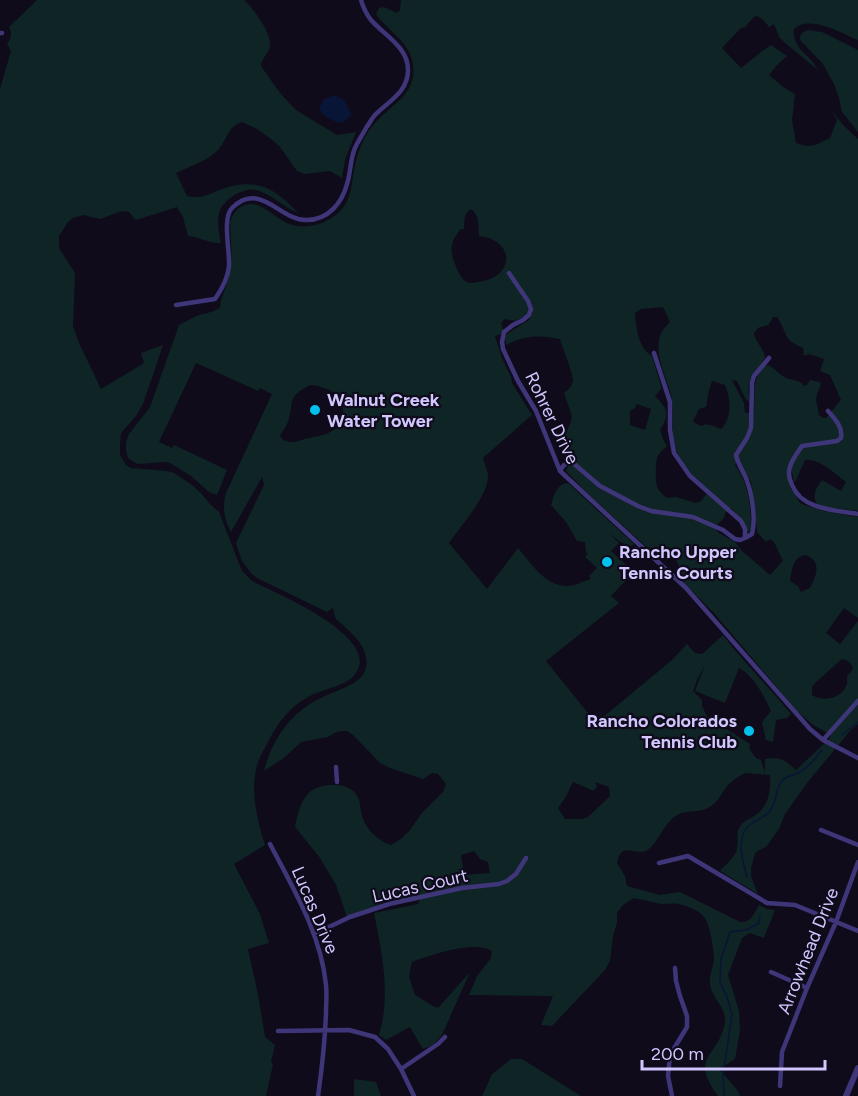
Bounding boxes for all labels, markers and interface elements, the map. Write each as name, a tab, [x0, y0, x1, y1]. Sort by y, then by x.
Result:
street label: Rohrer Drive	[520, 368, 584, 468]
place label: Walnut Creek Water Tower	[327, 389, 440, 432]
marker: Walnut Creek Water Tower	[308, 403, 322, 417]
place label: Rancho Upper Tennis Courts	[619, 541, 737, 584]
marker: Rancho Upper Tennis Courts	[600, 555, 614, 569]
place label: Rancho Colorados Tennis Club	[586, 710, 738, 753]
marker: Rancho Colorados Tennis Club	[742, 724, 756, 738]
street label: Lucas Drive	[287, 863, 343, 957]
street label: Lucas Court	[370, 864, 470, 908]
street label: Arrowhead Drive	[773, 884, 843, 1017]
scale bar	[642, 1033, 825, 1071]
text: 200 m	[651, 1043, 704, 1065]

